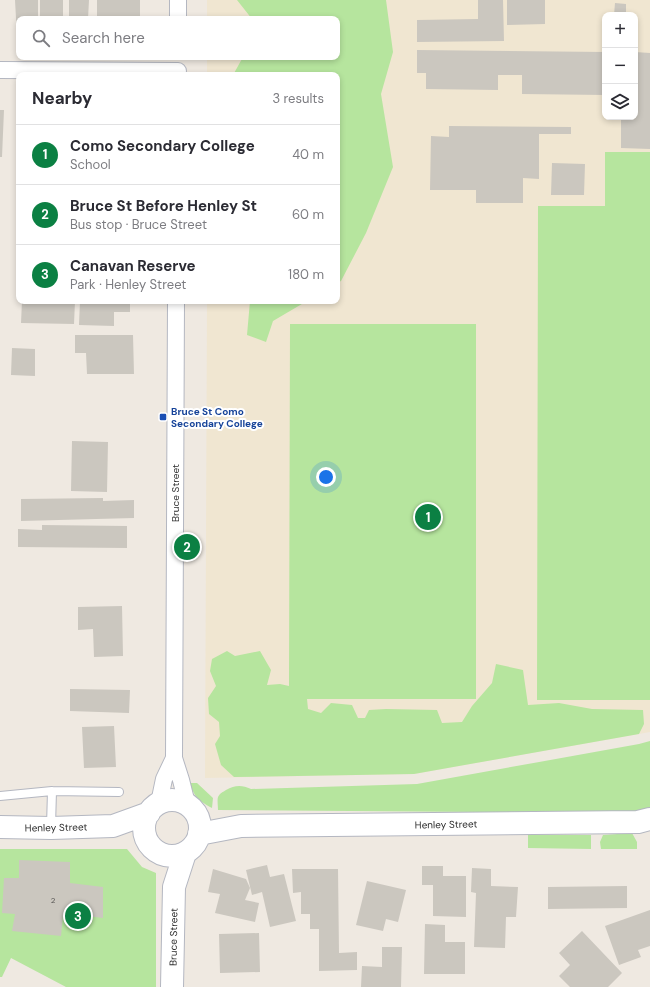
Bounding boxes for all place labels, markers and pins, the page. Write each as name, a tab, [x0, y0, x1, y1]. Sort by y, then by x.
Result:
place label: Bruce St Como Secondary College	[171, 405, 263, 430]
marker: Bruce St Como Secondary College	[158, 412, 168, 422]
pin: 1	[415, 502, 441, 532]
pin: 2	[174, 532, 200, 562]
pin: 3	[65, 901, 91, 931]

